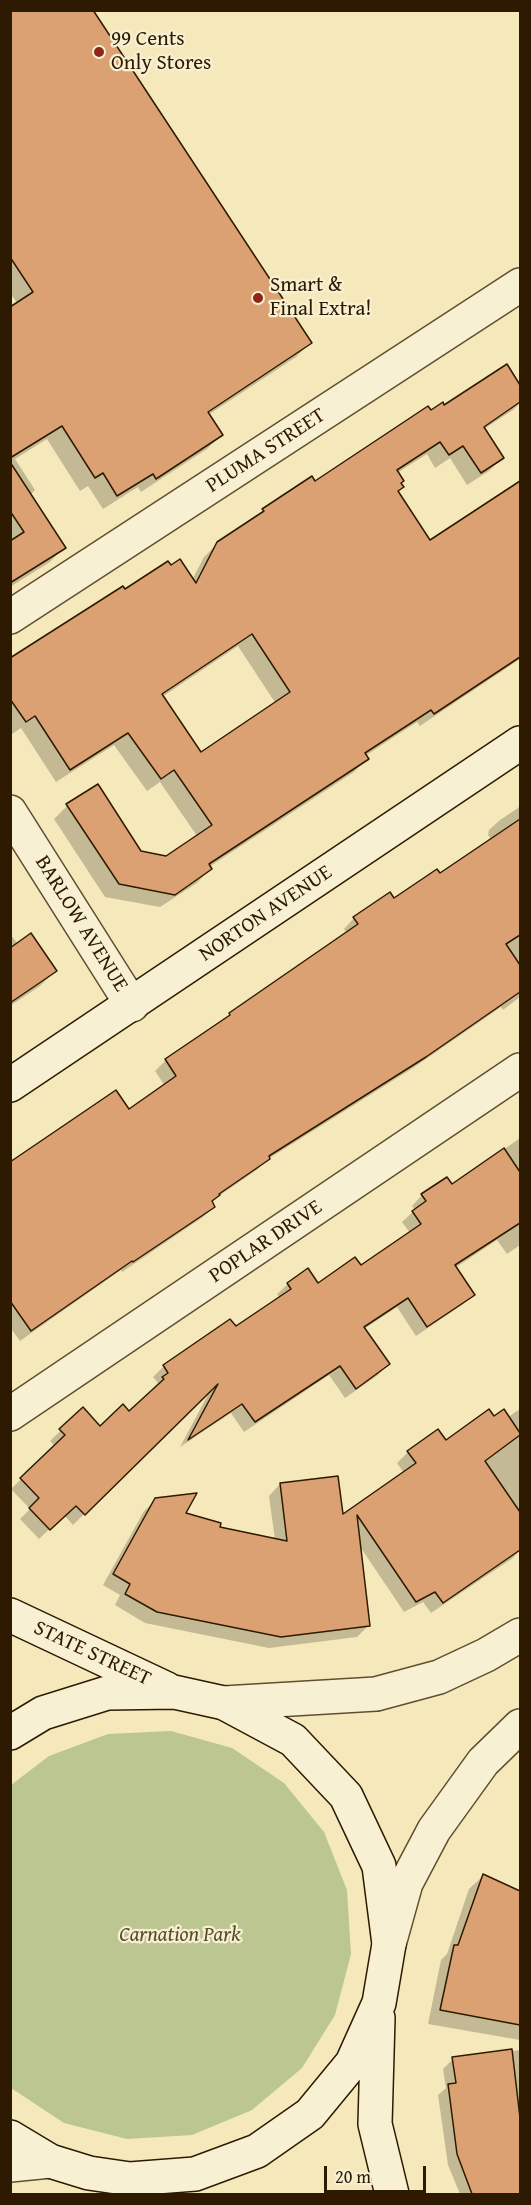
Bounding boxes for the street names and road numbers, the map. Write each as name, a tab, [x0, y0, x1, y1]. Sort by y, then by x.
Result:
street label: PLUMA STREET	[202, 403, 330, 499]
street label: BARLOW AVENUE	[29, 851, 133, 997]
street label: NORTON AVENUE	[195, 860, 337, 968]
street label: POPLAR DRIVE	[205, 1195, 327, 1289]
street label: STATE STREET	[29, 1616, 155, 1692]

